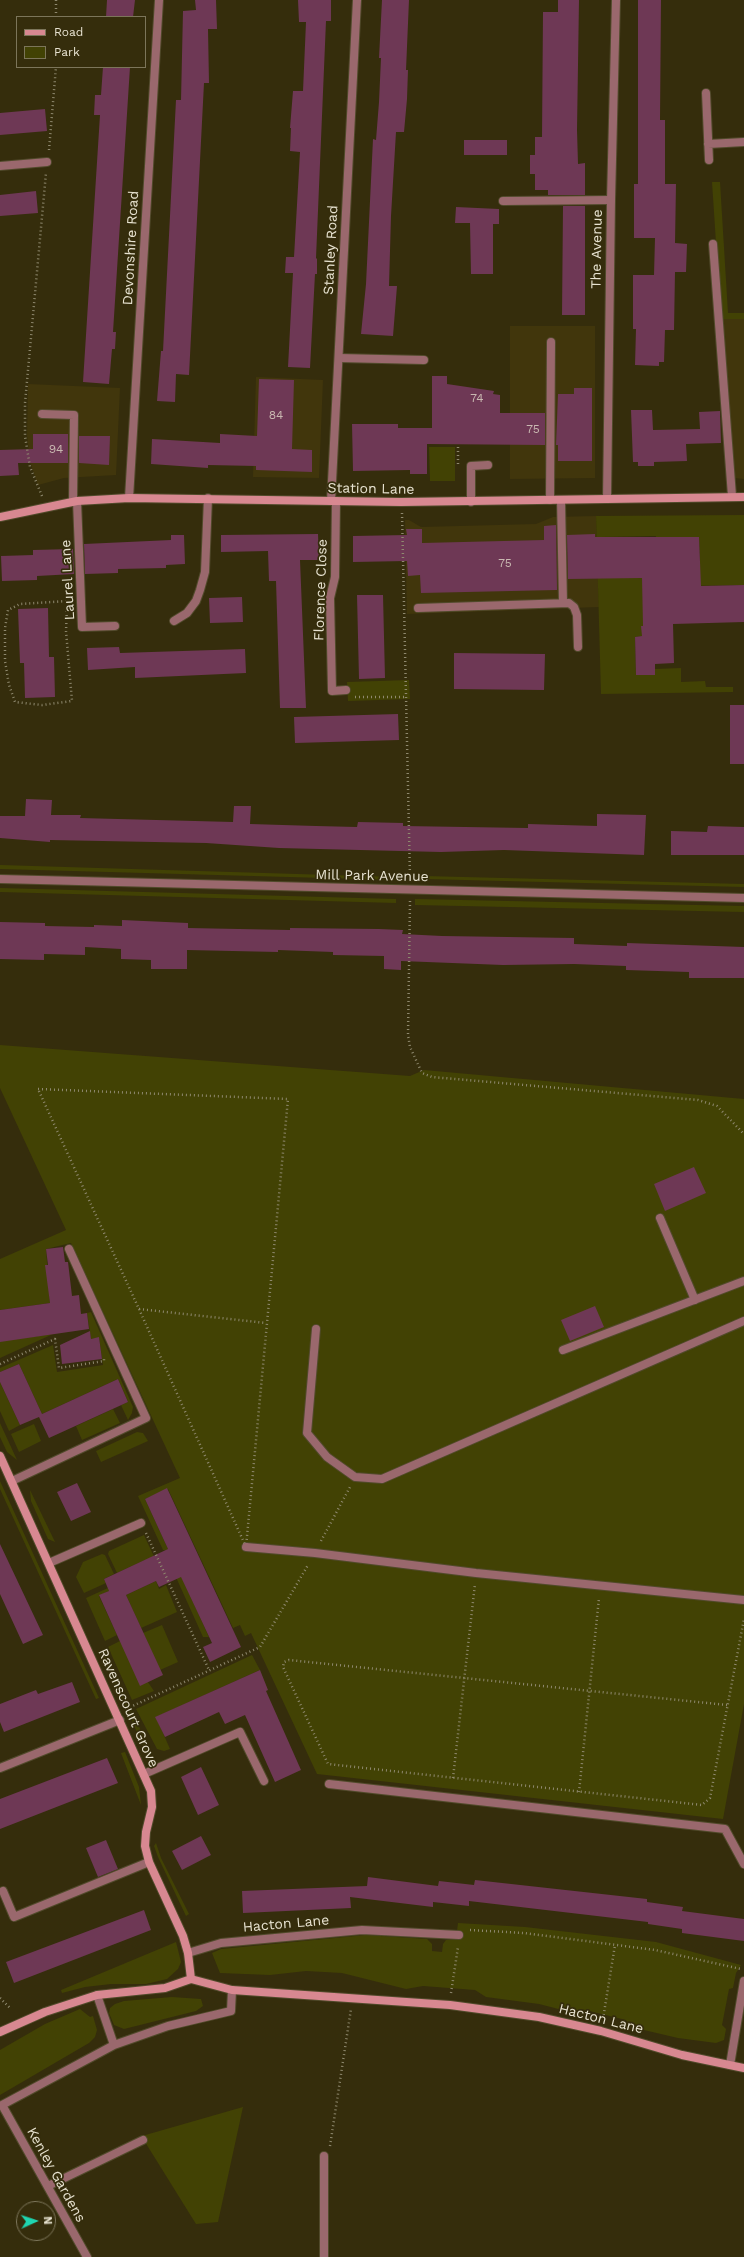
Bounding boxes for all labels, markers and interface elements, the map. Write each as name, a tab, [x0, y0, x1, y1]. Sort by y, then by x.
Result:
legend	[16, 16, 146, 68]
text: Road	[54, 25, 83, 39]
text: Park	[54, 45, 80, 59]
street label: Devonshire Road	[120, 190, 142, 306]
street label: Stanley Road	[320, 205, 342, 295]
street label: The Avenue	[588, 209, 606, 289]
house number: 74	[470, 391, 484, 405]
house number: 84	[269, 408, 283, 422]
house number: 75	[526, 422, 540, 436]
house number: 94	[49, 442, 63, 456]
street label: Station Lane	[327, 480, 415, 498]
street label: Laurel Lane	[58, 539, 78, 621]
street label: Florence Close	[311, 539, 331, 641]
house number: 75	[498, 556, 512, 570]
street label: Mill Park Avenue	[315, 867, 429, 885]
street label: Ravenscourt Grove	[94, 1646, 162, 1770]
street label: Hacton Lane	[242, 1912, 330, 1936]
street label: Hacton Lane	[557, 2000, 645, 2038]
street label: Kenley Gardens	[23, 2125, 89, 2225]
north arrow	[16, 2201, 56, 2241]
text: N	[41, 2216, 54, 2225]

